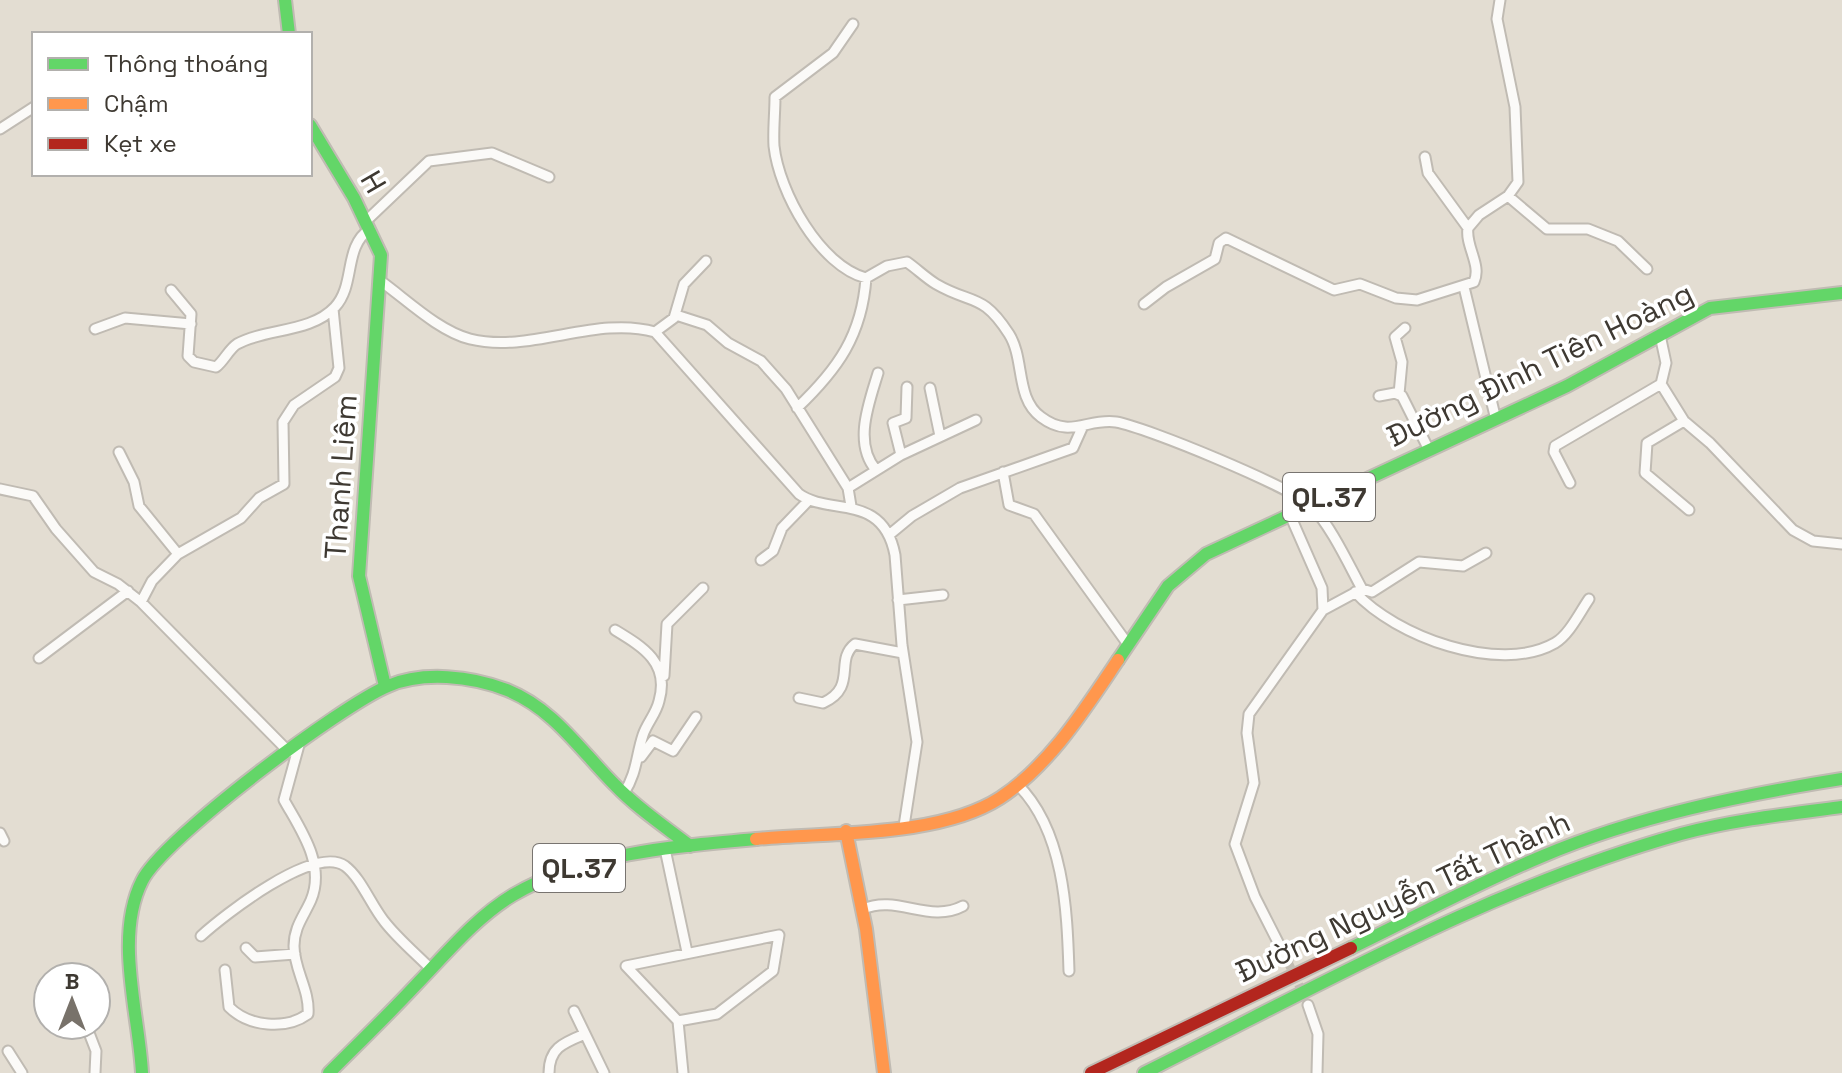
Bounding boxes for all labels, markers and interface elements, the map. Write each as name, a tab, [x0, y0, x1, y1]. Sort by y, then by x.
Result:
legend	[32, 32, 312, 176]
text: Thông thoáng	[104, 48, 268, 79]
text: Chậm	[104, 88, 169, 119]
text: Kẹt xe	[104, 128, 177, 159]
street label: H	[352, 163, 395, 200]
street label: Đường Đinh Tiên Hoàng	[1380, 273, 1699, 456]
street label: Thanh Liêm	[315, 393, 366, 561]
road number: QL.37	[1283, 473, 1375, 521]
street label: Đường Nguyễn Tất Thành	[1229, 802, 1576, 991]
road number: QL.37	[533, 844, 625, 892]
north arrow	[32, 961, 112, 1041]
text: B	[65, 967, 79, 995]

